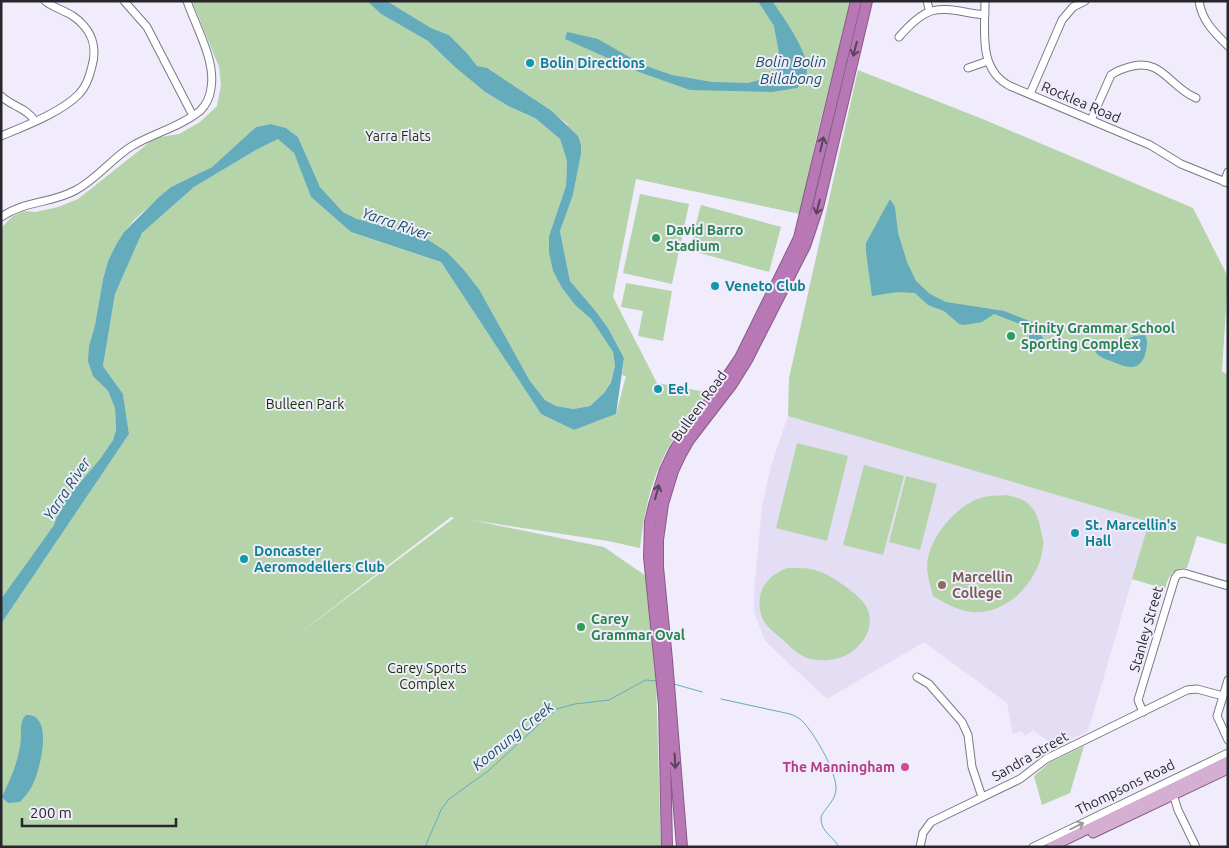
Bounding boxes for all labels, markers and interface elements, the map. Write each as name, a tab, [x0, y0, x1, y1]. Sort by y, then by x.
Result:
one-way arrow	[850, 40, 860, 56]
water label: Bolin Bolin Billabong	[756, 53, 826, 87]
place label: Bolin Directions	[540, 55, 646, 71]
marker: Bolin Directions	[524, 57, 536, 69]
street label: Rocklea Road	[1039, 78, 1123, 126]
park label: Yarra Flats	[365, 128, 431, 144]
one-way arrow	[818, 137, 827, 153]
one-way arrow	[813, 198, 822, 214]
water label: Yarra River	[359, 204, 434, 244]
place label: David Barro Stadium	[666, 222, 743, 254]
marker: David Barro Stadium	[650, 232, 662, 244]
place label: Veneto Club	[725, 278, 806, 294]
marker: Veneto Club	[709, 280, 721, 292]
place label: Trinity Grammar School Sporting Complex	[1021, 320, 1175, 352]
marker: Trinity Grammar School Sporting Complex	[1005, 330, 1017, 342]
street label: Bulleen Road	[668, 368, 730, 444]
place label: Eel	[668, 381, 689, 397]
marker: Eel	[652, 383, 664, 395]
park label: Bulleen Park	[266, 396, 344, 412]
water label: Yarra River	[39, 453, 94, 523]
one-way arrow	[653, 485, 663, 501]
place label: St. Marcellin's Hall	[1085, 517, 1177, 549]
marker: St. Marcellin's Hall	[1069, 527, 1081, 539]
place label: Doncaster Aeromodellers Club	[254, 543, 385, 575]
marker: Doncaster Aeromodellers Club	[238, 553, 250, 565]
place label: Marcellin College	[952, 569, 1013, 601]
marker: Marcellin College	[936, 579, 948, 591]
street label: Stanley Street	[1126, 584, 1166, 674]
place label: Carey Grammar Oval	[591, 611, 685, 643]
marker: Carey Grammar Oval	[575, 621, 587, 633]
park label: Carey Sports Complex	[387, 660, 467, 692]
water label: Koonung Creek	[469, 698, 557, 773]
street label: Sandra Street	[989, 727, 1071, 784]
one-way arrow	[671, 752, 680, 768]
street label: Thompsons Road	[1073, 756, 1177, 818]
place label: The Manningham	[782, 759, 895, 775]
marker: The Manningham	[899, 761, 911, 773]
scale bar	[22, 796, 176, 828]
text: 200 m	[30, 804, 72, 821]
one-way arrow	[1069, 820, 1084, 830]

